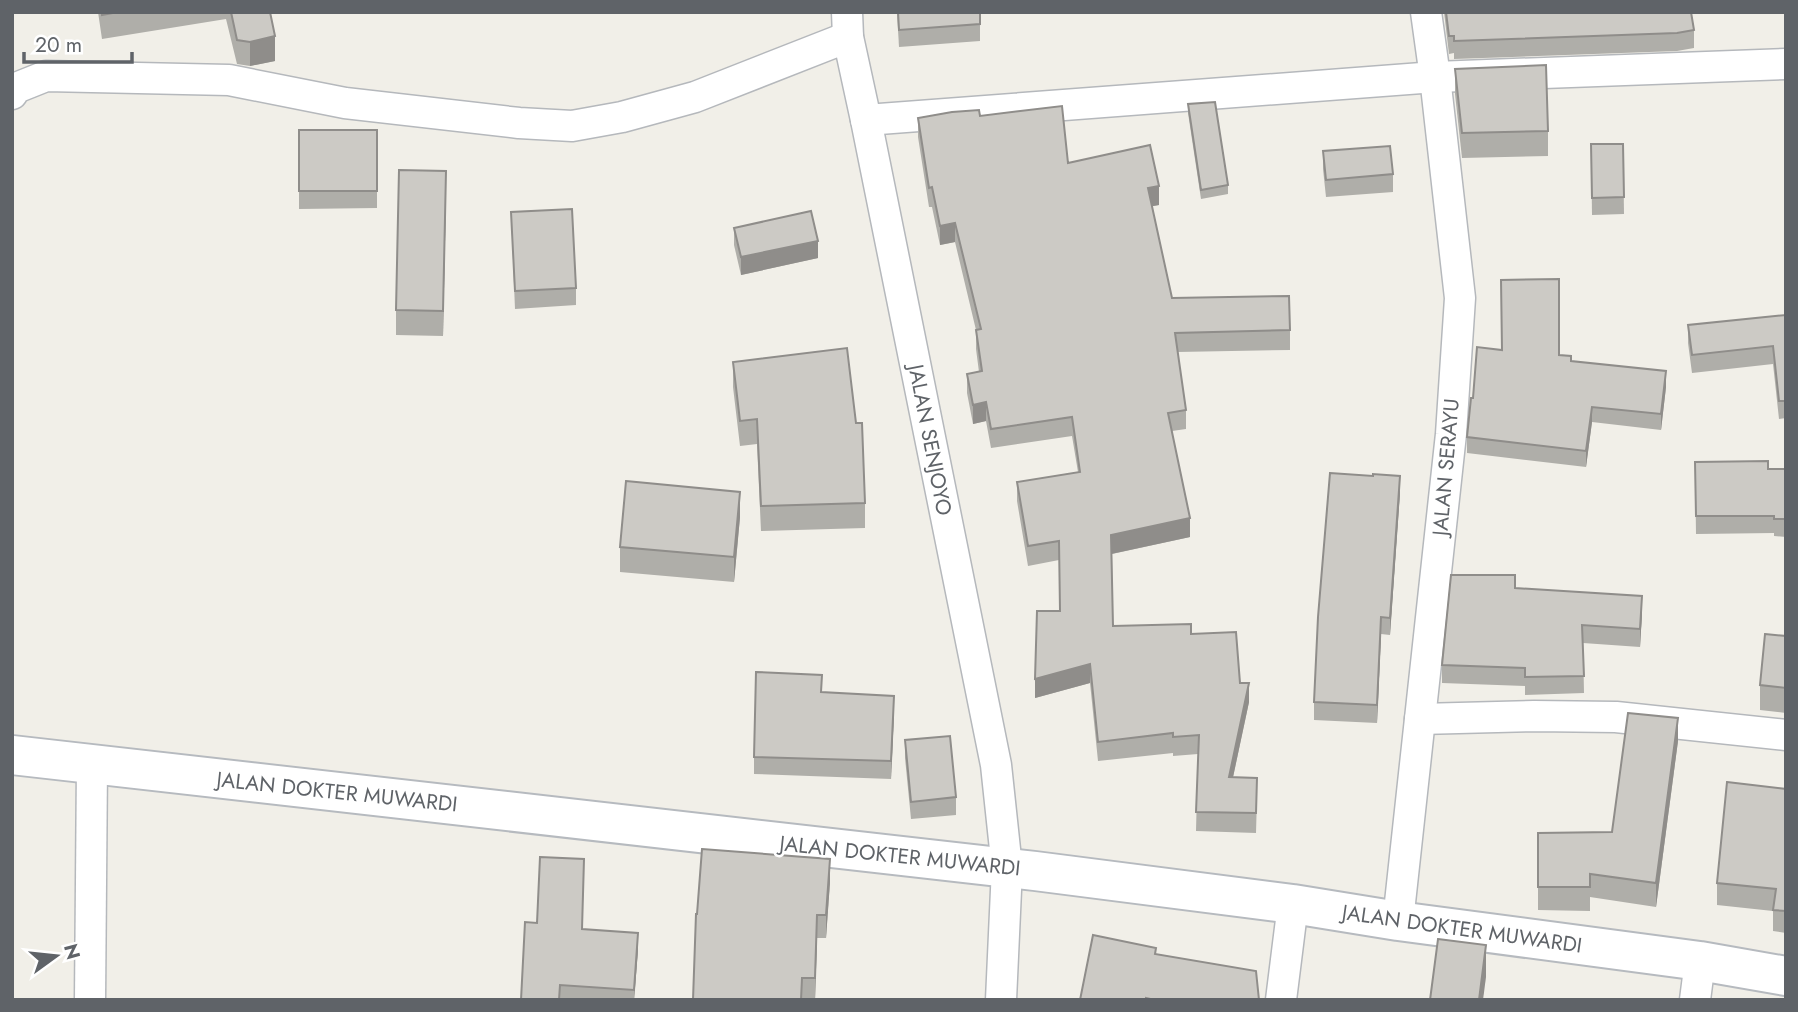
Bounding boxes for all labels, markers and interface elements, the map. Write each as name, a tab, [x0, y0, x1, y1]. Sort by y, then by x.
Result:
scale bar	[24, 21, 133, 65]
text: 20 m	[35, 30, 82, 60]
street label: JALAN SENJOYO	[900, 359, 959, 518]
street label: JALAN SERAYU	[1425, 397, 1467, 540]
street label: JALAN DOKTER MUWARDI	[212, 764, 459, 820]
street label: JALAN DOKTER MUWARDI	[775, 828, 1022, 884]
street label: JALAN DOKTER MUWARDI	[1337, 897, 1584, 961]
north arrow	[21, 921, 91, 991]
text: N	[57, 941, 87, 963]

